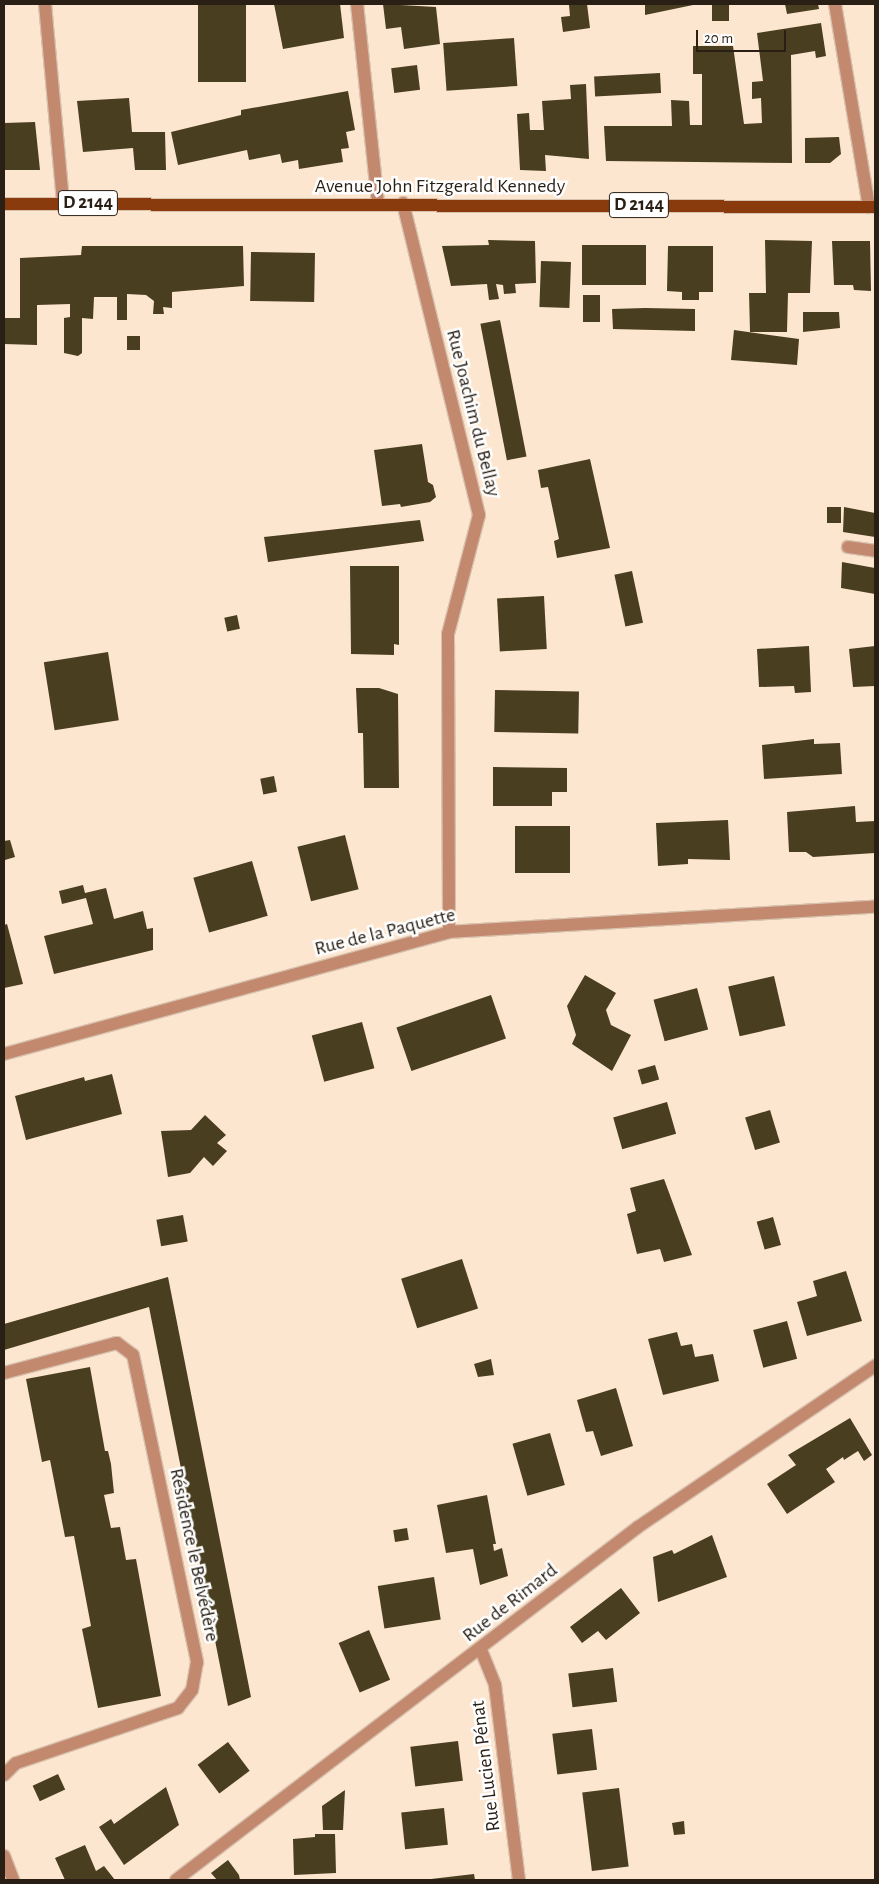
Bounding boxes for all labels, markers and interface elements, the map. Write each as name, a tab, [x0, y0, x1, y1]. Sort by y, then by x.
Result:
scale bar	[699, 20, 789, 52]
text: 20 m	[704, 31, 733, 46]
street label: Avenue John Fitzgerald Kennedy	[315, 174, 565, 198]
road number: D 2144	[57, 187, 119, 220]
road number: D 2144	[608, 188, 670, 222]
street label: Rue Joachim du Bellay	[441, 327, 505, 499]
street label: Rue de la Paquette	[312, 903, 458, 961]
street label: Résidence le Belvédère	[164, 1466, 224, 1644]
street label: Rue de Rimard	[458, 1558, 562, 1648]
street label: Rue Lucien Pénat	[466, 1699, 506, 1833]

